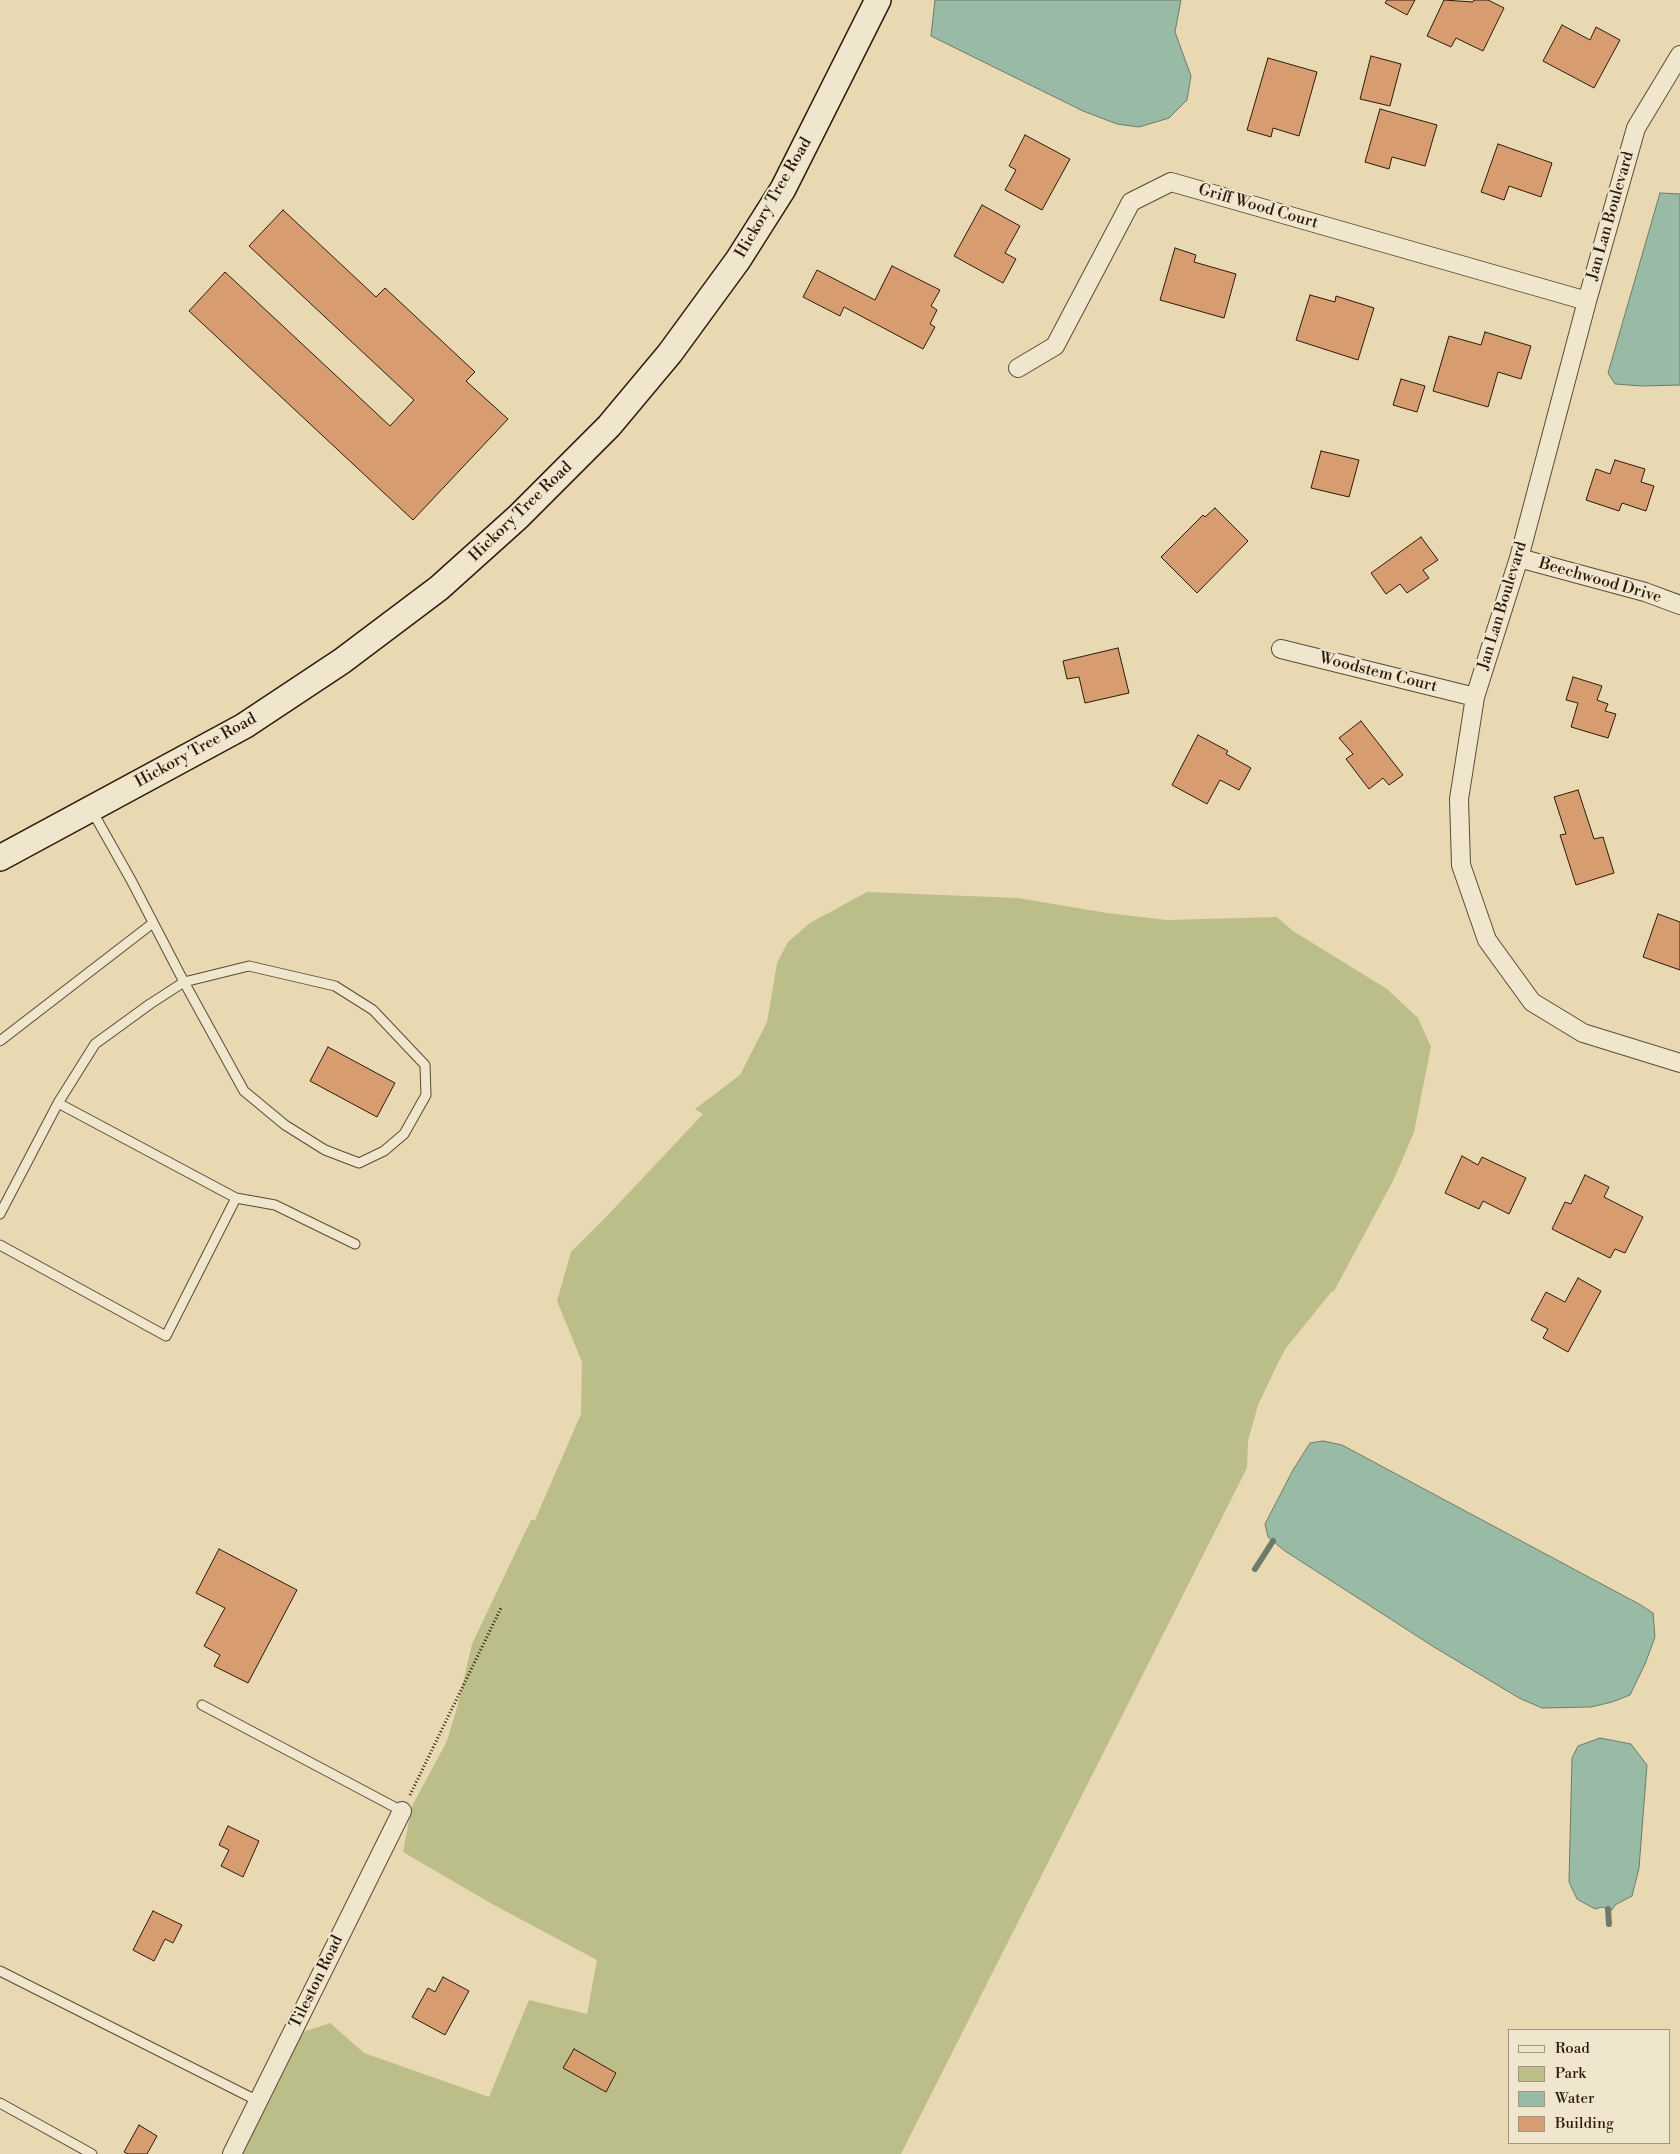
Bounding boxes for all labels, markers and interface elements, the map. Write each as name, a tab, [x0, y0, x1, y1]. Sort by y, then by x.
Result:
street label: Hickory Tree Road	[732, 134, 816, 262]
street label: Jan Lan Boulevard	[1583, 149, 1639, 283]
street label: Griff Wood Court	[1196, 181, 1320, 233]
street label: Hickory Tree Road	[465, 458, 577, 566]
street label: Jan Lan Boulevard	[1474, 539, 1532, 673]
street label: Beechwood Drive	[1536, 554, 1664, 608]
street label: Woodstem Court	[1317, 649, 1439, 697]
street label: Hickory Tree Road	[132, 710, 260, 792]
street label: Tileston Road	[286, 1932, 348, 2032]
legend	[1508, 2029, 1670, 2144]
text: Road	[1555, 2039, 1590, 2058]
text: Park	[1555, 2064, 1586, 2083]
text: Water	[1555, 2089, 1594, 2108]
text: Building	[1555, 2114, 1614, 2133]

